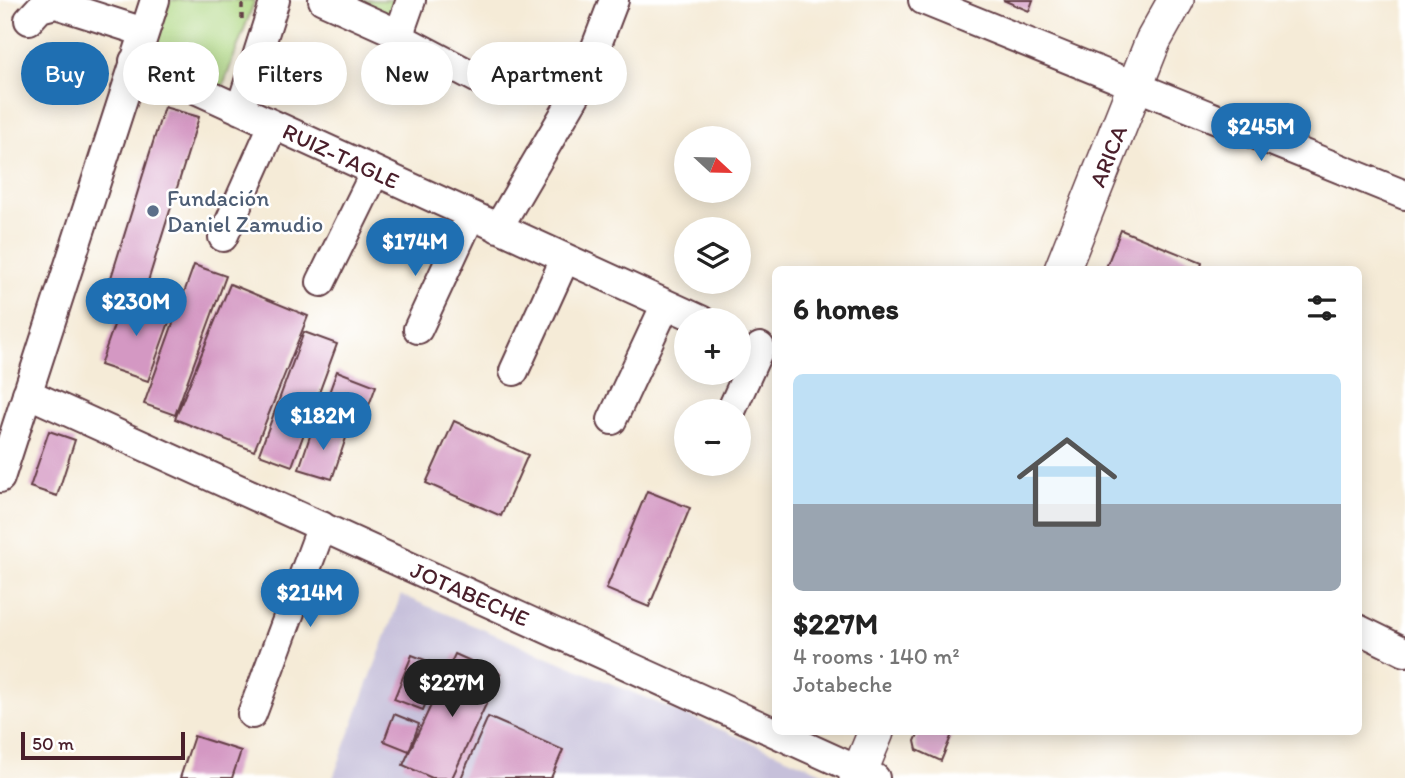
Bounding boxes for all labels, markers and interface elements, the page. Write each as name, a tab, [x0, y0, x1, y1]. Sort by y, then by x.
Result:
chip: Buy	[21, 42, 109, 105]
chip: Rent	[123, 42, 219, 105]
chip: Filters	[233, 42, 347, 105]
chip: New	[361, 42, 453, 105]
chip: Apartment	[467, 42, 627, 105]
pin: $245M	[1212, 104, 1310, 163]
text: $245M	[1227, 112, 1295, 140]
street label: RUIZ-TAGLE	[278, 117, 404, 195]
street label: ARICA	[1083, 121, 1133, 191]
north arrow	[674, 126, 751, 203]
map controls	[674, 126, 751, 476]
place label: Fundación Daniel Zamudio	[167, 184, 323, 238]
marker: Fundación Daniel Zamudio	[145, 203, 161, 219]
button: layers	[674, 217, 751, 294]
pin: $174M	[366, 218, 464, 278]
text: $174M	[382, 227, 448, 255]
pin: $230M	[87, 278, 185, 338]
text: $230M	[102, 287, 170, 315]
icon: filters	[1303, 289, 1341, 327]
text: 6 homes	[793, 290, 899, 327]
button: +	[674, 308, 751, 385]
pin: $182M	[274, 392, 372, 452]
button: −	[674, 399, 751, 476]
text: $182M	[290, 401, 356, 429]
icon: home	[1004, 419, 1130, 545]
street label: JOTABECHE	[406, 555, 534, 633]
pin: $214M	[261, 570, 359, 629]
text: $214M	[277, 578, 343, 606]
text: $227M	[793, 605, 878, 642]
text: 4 rooms · 140 m²	[793, 642, 960, 670]
pin: $227M	[403, 660, 501, 719]
text: $227M	[419, 668, 485, 696]
text: Jotabeche	[793, 670, 893, 698]
scale bar	[21, 729, 186, 761]
text: 50 m	[32, 732, 74, 755]

